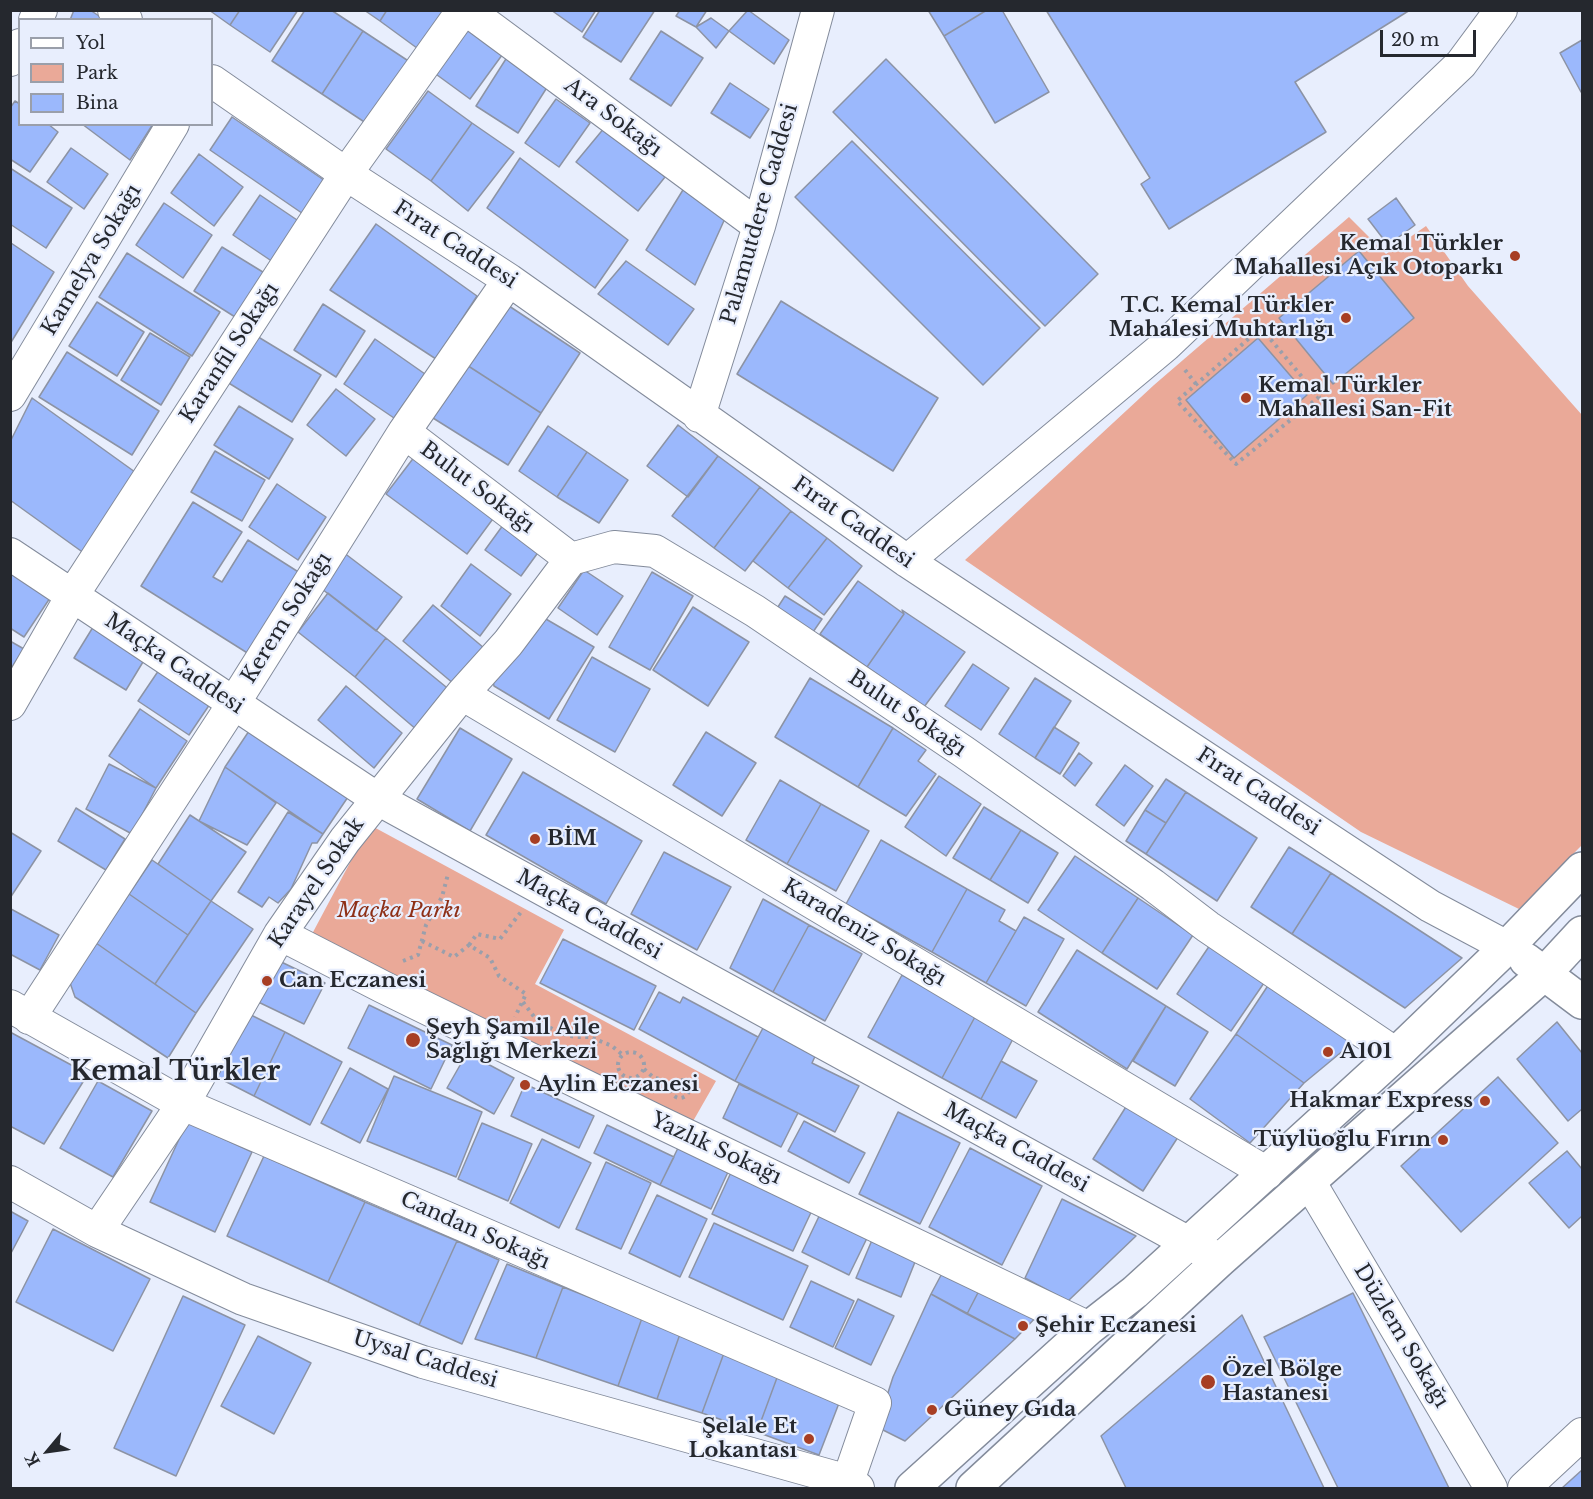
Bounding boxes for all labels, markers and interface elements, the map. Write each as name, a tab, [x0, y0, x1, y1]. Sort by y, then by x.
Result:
legend	[18, 18, 213, 126]
scale bar	[1383, 18, 1479, 56]
text: 20 m	[1391, 29, 1439, 51]
text: Yol	[76, 32, 105, 54]
text: Park	[76, 62, 118, 84]
street label: Ara Sokağı	[559, 73, 667, 163]
text: Bina	[76, 92, 118, 114]
street label: Palamutdere Caddesi	[716, 101, 804, 327]
street label: Kamelya Sokağı	[37, 180, 147, 340]
street label: Fırat Caddesi	[388, 196, 522, 294]
place label: Kemal Türkler Mahallesi Açık Otoparkı	[1234, 231, 1503, 281]
marker: Kemal Türkler Mahallesi Açık Otoparkı	[1508, 249, 1522, 263]
street label: Karanfil Sokağı	[175, 278, 285, 428]
place label: T.C. Kemal Türkler Mahalesi Muhtarlığı	[1109, 293, 1334, 343]
marker: T.C. Kemal Türkler Mahalesi Muhtarlığı	[1339, 311, 1353, 325]
place label: Kemal Türkler Mahallesi San-Fit	[1258, 373, 1452, 423]
marker: Kemal Türkler Mahallesi San-Fit	[1239, 391, 1253, 405]
street label: Bulut Sokağı	[415, 437, 539, 539]
street label: Fırat Caddesi	[788, 472, 918, 574]
street label: Kerem Sokağı	[237, 548, 337, 688]
street label: Maçka Caddesi	[100, 608, 248, 720]
street label: Bulut Sokağı	[843, 665, 971, 763]
street label: Fırat Caddesi	[1191, 743, 1325, 841]
street label: Karayel Sokak	[264, 813, 370, 953]
place label: BİM	[547, 826, 597, 852]
marker: BİM	[528, 832, 542, 846]
street label: Maçka Caddesi	[512, 865, 666, 965]
street label: Karadeniz Sokağı	[777, 874, 951, 992]
park label: Maçka Parkı	[337, 898, 461, 924]
place label: Can Eczanesi	[279, 968, 426, 994]
marker: Can Eczanesi	[260, 974, 274, 988]
place label: Şeyh Şamil Aile Sağlığı Merkezi	[426, 1015, 600, 1065]
marker: Şeyh Şamil Aile Sağlığı Merkezi	[404, 1031, 422, 1049]
place label: A101	[1340, 1039, 1392, 1065]
marker: A101	[1321, 1045, 1335, 1059]
district label: Kemal Türkler	[70, 1056, 280, 1088]
place label: Aylin Eczanesi	[537, 1072, 699, 1098]
marker: Aylin Eczanesi	[518, 1078, 532, 1092]
place label: Hakmar Express	[1289, 1088, 1473, 1114]
marker: Hakmar Express	[1478, 1094, 1492, 1108]
street label: Maçka Caddesi	[939, 1098, 1093, 1198]
street label: Yazlık Sokağı	[647, 1108, 785, 1190]
place label: Tüylüoğlu Fırın	[1254, 1127, 1431, 1153]
marker: Tüylüoğlu Fırın	[1436, 1133, 1450, 1147]
street label: Candan Sokağı	[396, 1187, 554, 1275]
street label: Düzlem Sokağı	[1348, 1260, 1454, 1412]
place label: Şehir Eczanesi	[1035, 1313, 1197, 1339]
marker: Şehir Eczanesi	[1016, 1319, 1030, 1333]
street label: Uysal Caddesi	[349, 1326, 501, 1394]
place label: Özel Bölge Hastanesi	[1222, 1357, 1342, 1407]
marker: Özel Bölge Hastanesi	[1199, 1373, 1217, 1391]
place label: Güney Gıda	[944, 1397, 1076, 1423]
marker: Güney Gıda	[925, 1403, 939, 1417]
place label: Şelale Et Lokantası	[689, 1414, 797, 1464]
north arrow	[18, 1421, 78, 1481]
marker: Şelale Et Lokantası	[802, 1432, 816, 1446]
text: K	[20, 1449, 44, 1470]

